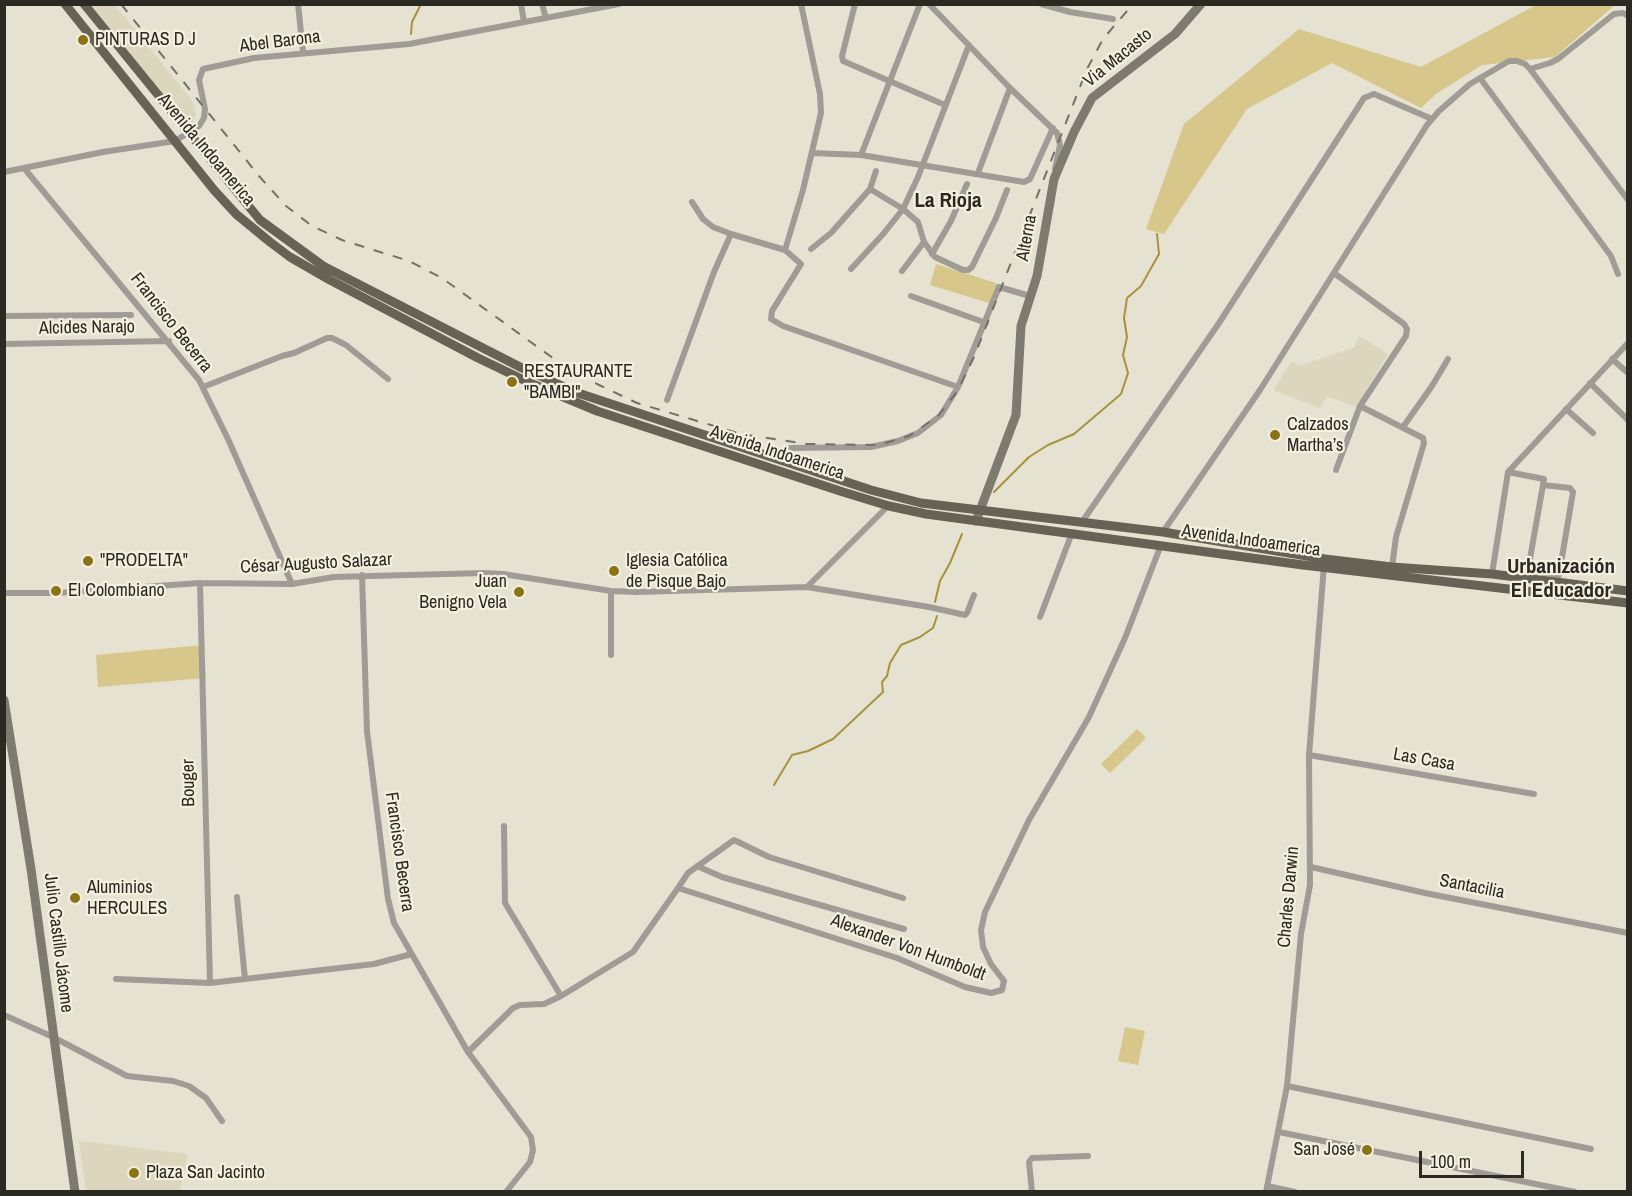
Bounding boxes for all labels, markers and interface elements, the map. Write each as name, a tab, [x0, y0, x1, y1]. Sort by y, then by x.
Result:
street label: Via Macasto	[1079, 24, 1157, 92]
street label: Abel Barona	[238, 26, 322, 58]
place label: PINTURAS D J	[95, 29, 196, 51]
marker: PINTURAS D J	[76, 33, 90, 47]
street label: Avenida Indoamerica	[153, 89, 259, 211]
district label: La Rioja	[915, 188, 981, 214]
street label: Alterna	[1012, 213, 1042, 263]
street label: Francisco Becerra	[125, 269, 217, 377]
street label: Alcides Narajo	[39, 316, 135, 340]
place label: RESTAURANTE "BAMBI"	[524, 361, 633, 404]
marker: RESTAURANTE "BAMBI"	[505, 375, 519, 389]
place label: Calzados Martha’s	[1287, 414, 1349, 456]
street label: Avenida Indoamerica	[707, 421, 847, 485]
marker: Calzados Martha’s	[1268, 428, 1282, 442]
street label: Avenida Indoamerica	[1180, 521, 1322, 561]
street label: César Augusto Salazar	[240, 549, 392, 579]
place label: "PRODELTA"	[100, 550, 188, 572]
place label: Iglesia Católica de Pisque Bajo	[626, 550, 728, 592]
marker: "PRODELTA"	[81, 554, 95, 568]
district label: Urbanización El Educador	[1507, 554, 1615, 604]
marker: Iglesia Católica de Pisque Bajo	[607, 564, 621, 578]
place label: Juan Benigno Vela	[419, 571, 507, 614]
place label: El Colombiano	[68, 580, 165, 602]
marker: El Colombiano	[49, 584, 63, 598]
marker: Juan Benigno Vela	[512, 585, 526, 599]
street label: Las Casa	[1391, 744, 1457, 776]
street label: Bouger	[178, 759, 200, 807]
street label: Francisco Becerra	[380, 791, 418, 913]
street label: Charles Darwin	[1274, 845, 1304, 949]
street label: Santacilia	[1438, 870, 1506, 904]
street label: Julio Castillo Jácome	[39, 872, 77, 1014]
place label: Aluminios HERCULES	[87, 877, 167, 920]
marker: Aluminios HERCULES	[68, 891, 82, 905]
street label: Alexander Von Humboldt	[828, 910, 988, 986]
place label: San José	[1293, 1139, 1355, 1161]
scale bar	[1422, 1139, 1527, 1177]
marker: San José	[1360, 1143, 1374, 1157]
text: 100 m	[1430, 1149, 1471, 1174]
place label: Plaza San Jacinto	[146, 1162, 265, 1184]
marker: Plaza San Jacinto	[127, 1166, 141, 1180]

